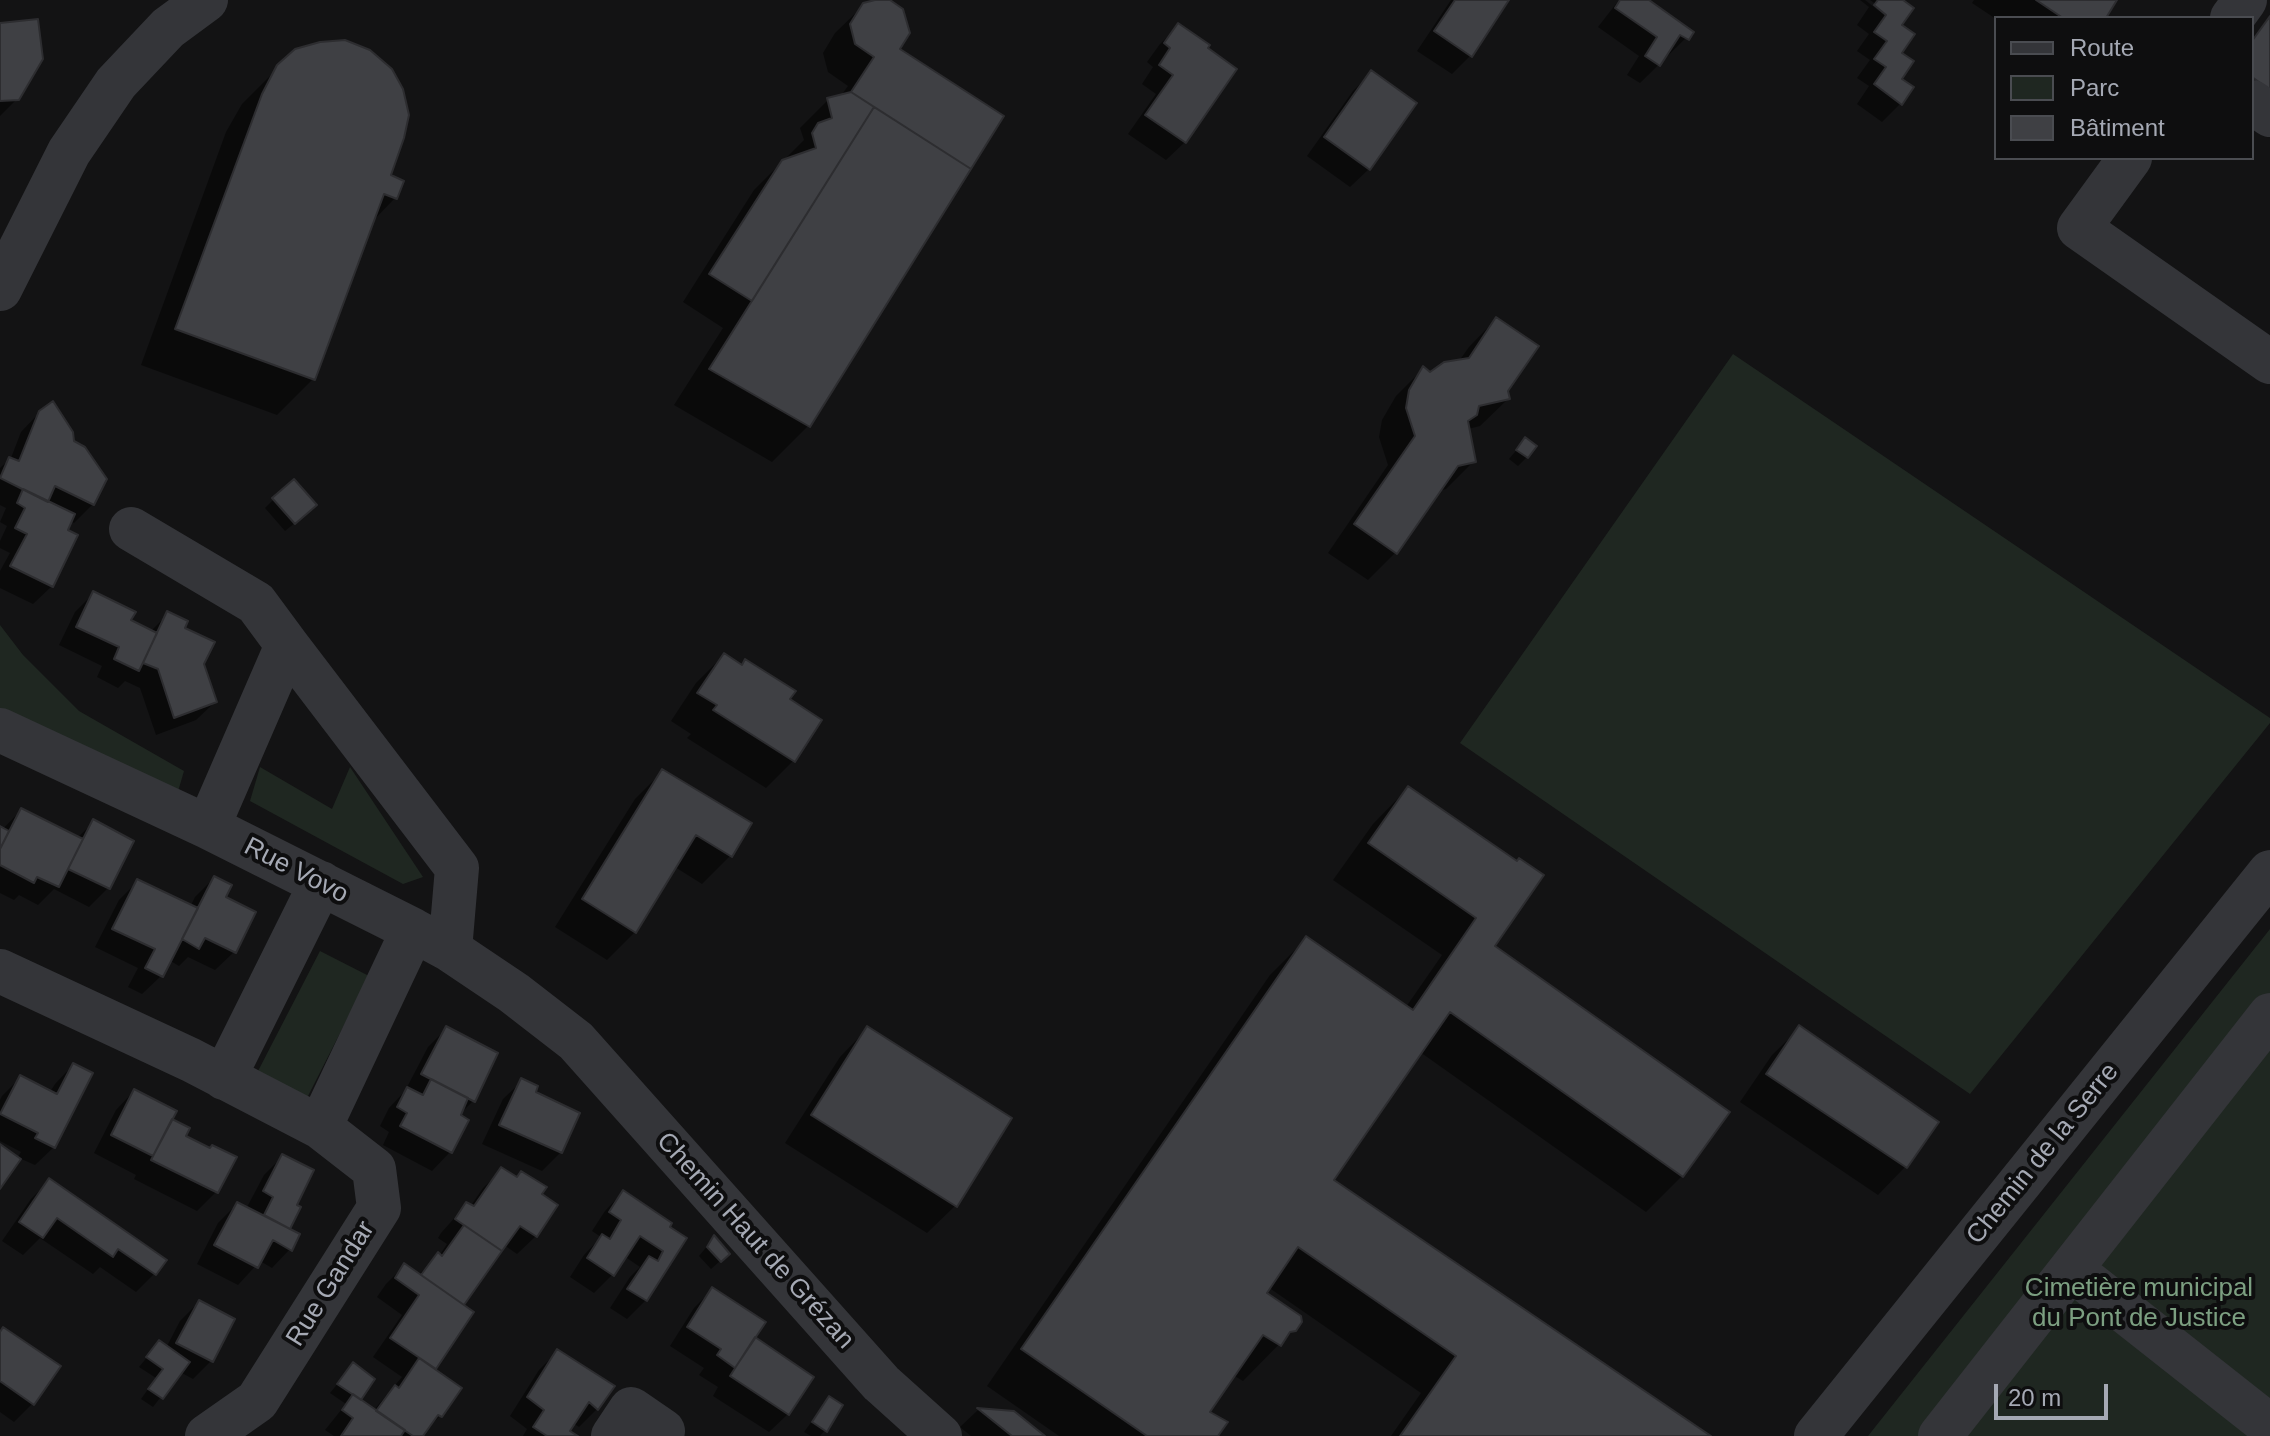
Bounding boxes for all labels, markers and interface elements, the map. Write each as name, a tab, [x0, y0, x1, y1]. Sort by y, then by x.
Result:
legend	[1994, 16, 2254, 160]
text: Route	[2070, 34, 2134, 61]
text: Parc	[2070, 74, 2119, 101]
text: Bâtiment	[2070, 114, 2165, 141]
street label: Rue Vovo	[239, 832, 353, 910]
street label: Chemin de la Serre	[1960, 1057, 2126, 1251]
street label: Chemin Haut de Grézan	[650, 1126, 860, 1356]
street label: Rue Gandar	[280, 1216, 382, 1352]
park label: Cimetière municipal du Pont de Justice	[2025, 1273, 2253, 1334]
scale bar	[1998, 1368, 2112, 1418]
text: 20 m	[2008, 1384, 2061, 1411]

